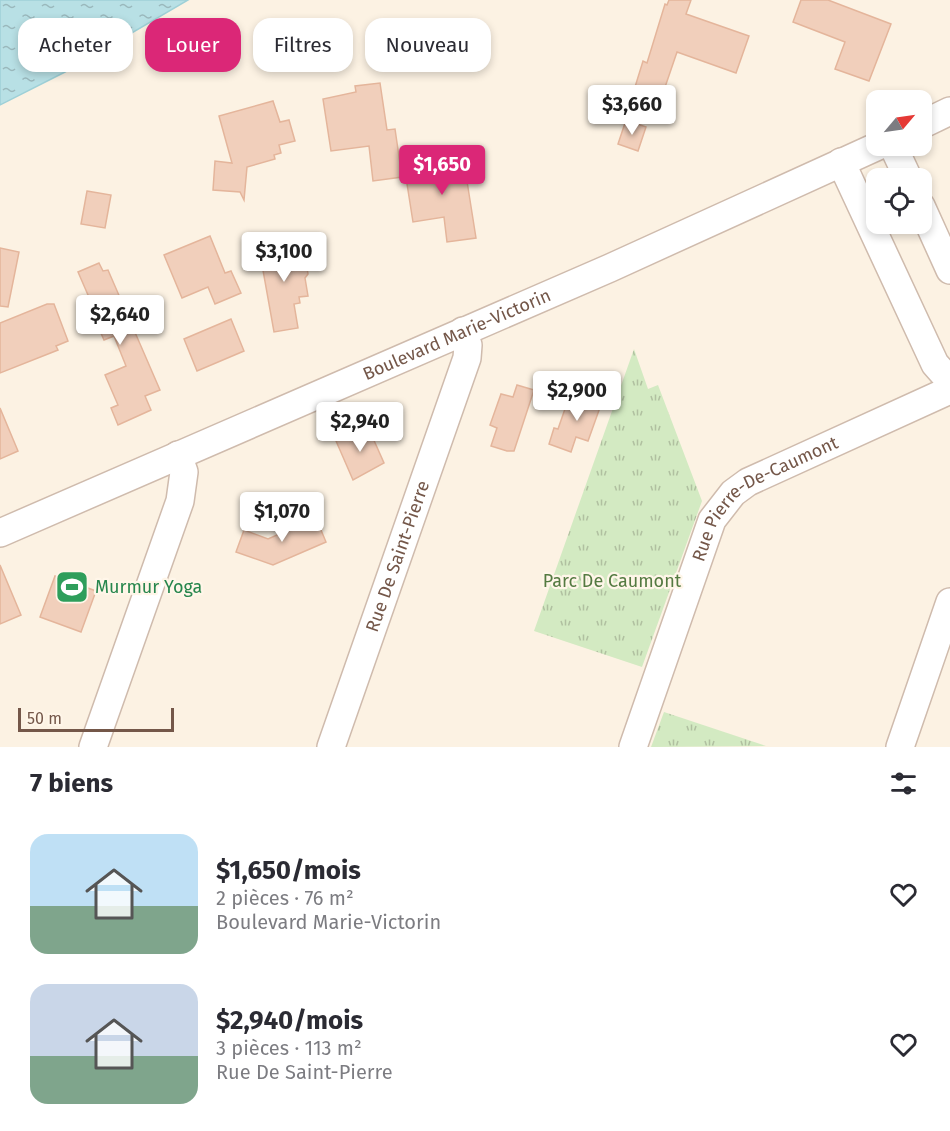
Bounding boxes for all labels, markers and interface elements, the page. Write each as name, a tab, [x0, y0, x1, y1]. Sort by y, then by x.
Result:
chip: Acheter	[18, 18, 133, 72]
chip: Louer	[145, 18, 241, 72]
chip: Filtres	[253, 18, 353, 72]
chip: Nouveau	[365, 18, 491, 72]
pin: $3,660	[583, 85, 681, 136]
north arrow	[866, 90, 932, 156]
map controls	[866, 90, 932, 234]
text: $3,660	[602, 92, 662, 116]
pin: $1,650	[393, 145, 491, 196]
text: $1,650	[413, 152, 471, 176]
button: locate	[866, 168, 932, 234]
pin: $3,100	[235, 232, 333, 283]
text: $3,100	[256, 239, 312, 263]
street label: Boulevard Marie-Victorin	[359, 284, 554, 385]
pin: $2,640	[71, 295, 169, 346]
text: $2,640	[90, 302, 150, 326]
pin: $2,900	[528, 371, 626, 422]
text: $2,900	[547, 378, 607, 402]
pin: $2,940	[311, 402, 409, 453]
text: $2,940	[330, 409, 390, 433]
street label: Rue Pierre-De-Caumont	[687, 431, 842, 564]
street label: Rue De Saint-Pierre	[361, 478, 434, 635]
pin: $1,070	[233, 492, 331, 543]
text: $1,070	[254, 499, 310, 523]
sports icon: Murmur Yoga	[54, 569, 90, 605]
park label: Parc De Caumont	[543, 570, 682, 592]
place label: Murmur Yoga	[95, 576, 202, 598]
scale bar	[18, 705, 174, 732]
text: 50 m	[27, 709, 62, 728]
icon: filters	[887, 767, 920, 800]
text: 7 biens	[30, 768, 113, 799]
text: $1,650/mois	[216, 855, 361, 886]
icon: home	[78, 858, 150, 930]
icon: heart	[887, 878, 920, 911]
text: 2 pièces · 76 m²	[216, 886, 354, 910]
text: Boulevard Marie-Victorin	[216, 910, 441, 934]
text: $2,940/mois	[216, 1005, 363, 1036]
icon: home	[78, 1008, 150, 1080]
icon: heart	[887, 1028, 920, 1061]
text: 3 pièces · 113 m²	[216, 1036, 362, 1060]
text: Rue De Saint-Pierre	[216, 1060, 393, 1084]

